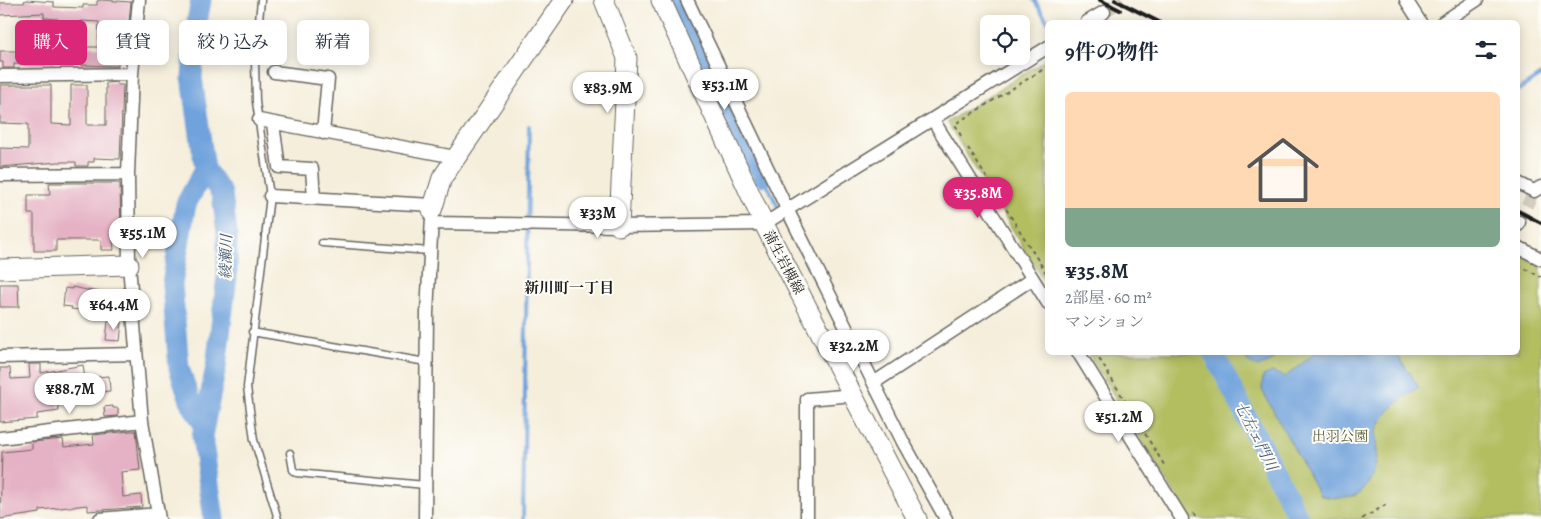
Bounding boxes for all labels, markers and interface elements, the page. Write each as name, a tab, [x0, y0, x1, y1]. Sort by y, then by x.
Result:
map controls	[980, 15, 1030, 65]
button: locate	[980, 15, 1030, 65]
chip: 購入	[15, 20, 87, 65]
chip: 賃貸	[97, 20, 169, 65]
chip: 絞り込み	[179, 20, 287, 65]
chip: 新着	[297, 20, 369, 65]
icon: filters	[1472, 36, 1500, 64]
text: 9件の物件	[1065, 38, 1159, 66]
pin: ¥53.1M	[684, 68, 766, 111]
pin: ¥83.9M	[567, 72, 649, 114]
text: ¥53.1M	[702, 74, 748, 96]
text: ¥83.9M	[583, 77, 633, 99]
icon: home	[1238, 125, 1328, 215]
pin: ¥35.8M	[937, 176, 1019, 219]
text: ¥35.8M	[954, 182, 1002, 204]
pin: ¥33M	[568, 196, 628, 239]
text: ¥33M	[580, 202, 616, 224]
pin: ¥55.1M	[102, 216, 184, 259]
text: ¥55.1M	[120, 222, 166, 244]
street label: 蒲生岩槻線	[759, 227, 808, 298]
water label: 綾瀬川	[216, 232, 236, 280]
text: ¥35.8M	[1065, 257, 1129, 285]
district label: 新川町一丁目	[524, 278, 614, 298]
text: 2部屋 · 60 m²	[1065, 287, 1152, 309]
pin: ¥64.4M	[73, 288, 155, 331]
text: ¥64.4M	[89, 294, 139, 316]
text: マンション	[1065, 311, 1144, 333]
pin: ¥32.2M	[813, 330, 895, 372]
text: ¥32.2M	[829, 335, 879, 357]
pin: ¥88.7M	[29, 372, 111, 415]
text: ¥88.7M	[45, 378, 95, 400]
water label: 七左ェ門川	[1230, 398, 1283, 476]
pin: ¥51.2M	[1078, 400, 1160, 443]
text: ¥51.2M	[1095, 406, 1143, 428]
park label: 出羽公園	[1312, 427, 1368, 446]

